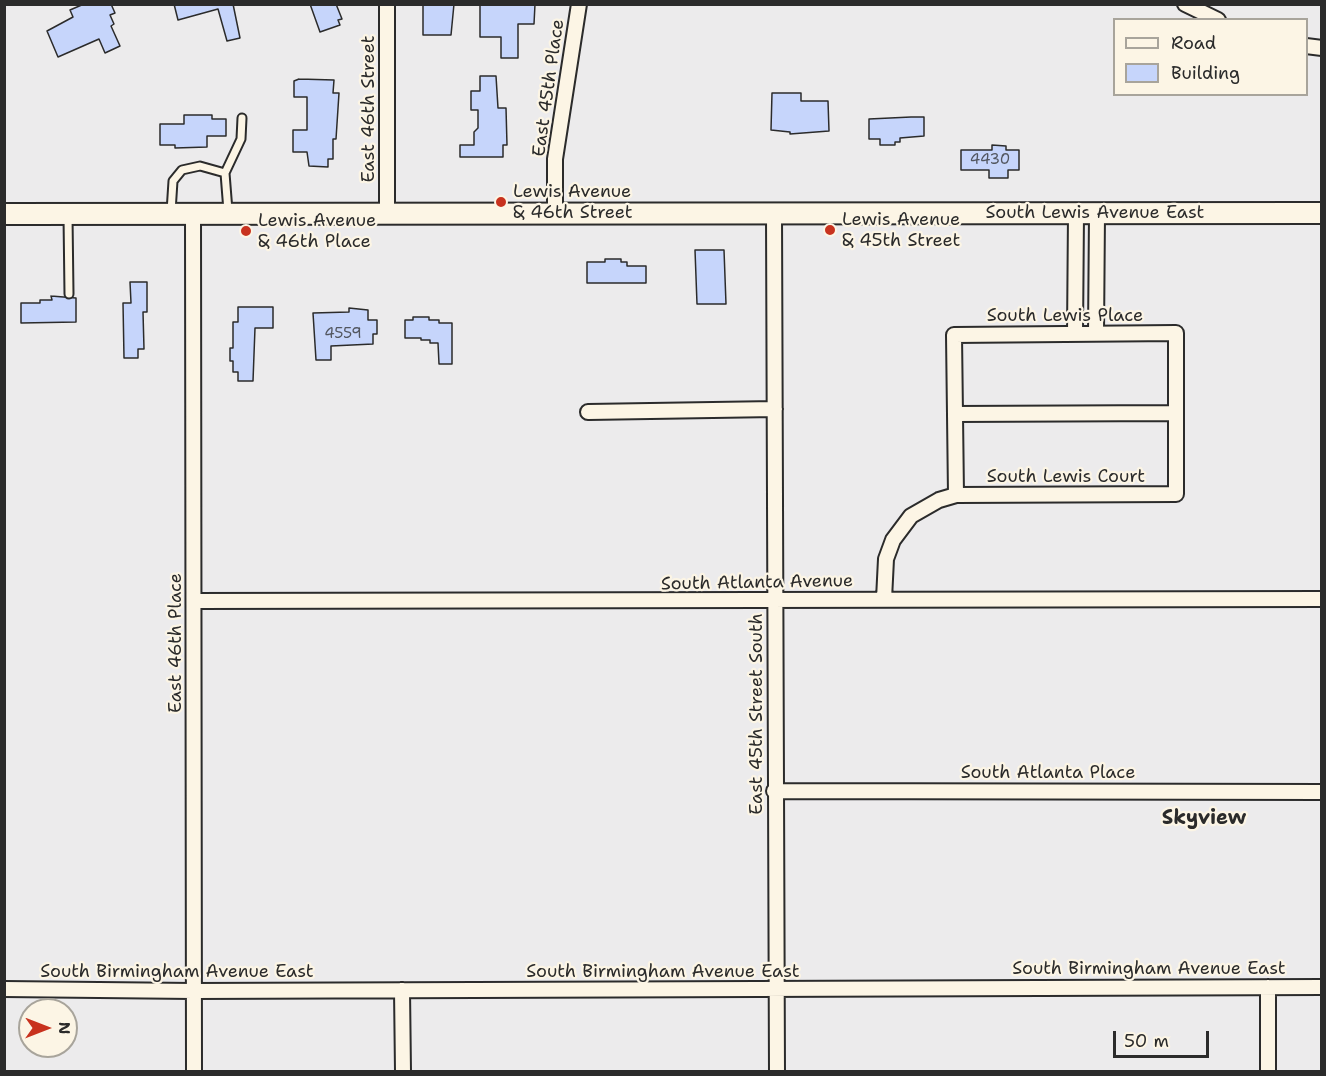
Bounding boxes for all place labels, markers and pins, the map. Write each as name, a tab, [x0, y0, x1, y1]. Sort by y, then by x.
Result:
place label: Lewis Avenue & 46th Street	[513, 181, 633, 224]
marker: Lewis Avenue & 46th Street	[494, 195, 508, 209]
place label: Lewis Avenue & 45th Street	[842, 209, 960, 252]
place label: Lewis Avenue & 46th Place	[258, 210, 376, 252]
marker: Lewis Avenue & 45th Street	[823, 223, 837, 237]
marker: Lewis Avenue & 46th Place	[239, 224, 253, 238]

